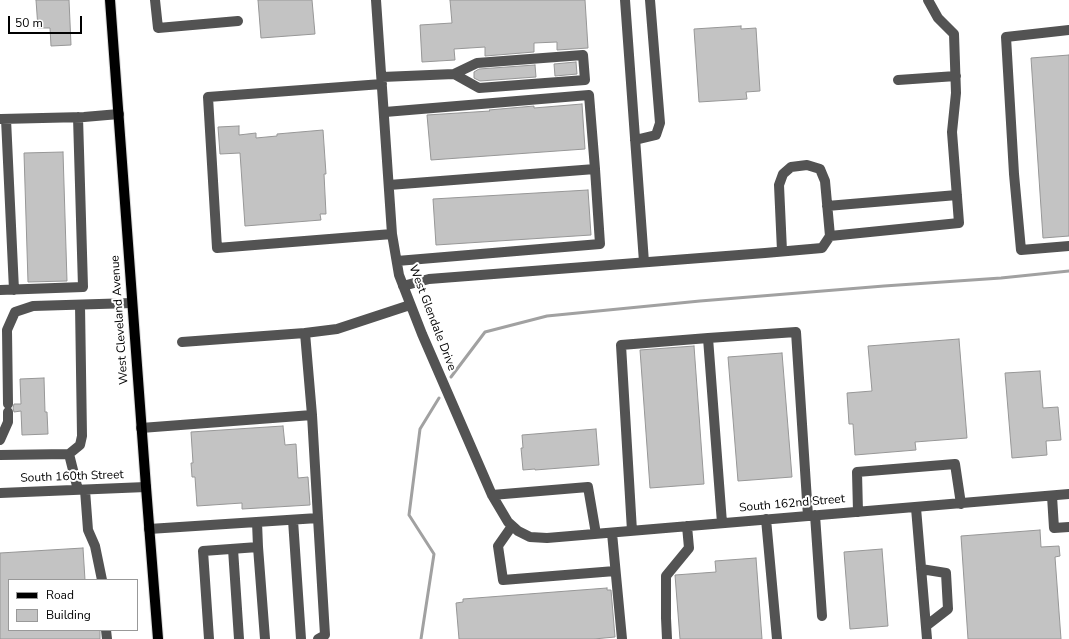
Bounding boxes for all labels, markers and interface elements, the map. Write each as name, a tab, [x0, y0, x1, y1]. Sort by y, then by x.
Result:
scale bar	[10, 8, 84, 34]
text: 50 m	[15, 15, 43, 31]
street label: West Cleveland Avenue	[108, 255, 132, 385]
street label: West Glendale Drive	[405, 263, 459, 373]
street label: South 160th Street	[20, 468, 124, 486]
street label: South 162nd Street	[739, 492, 845, 516]
legend	[8, 579, 138, 631]
text: Road	[46, 587, 74, 603]
text: Building	[46, 607, 91, 623]

